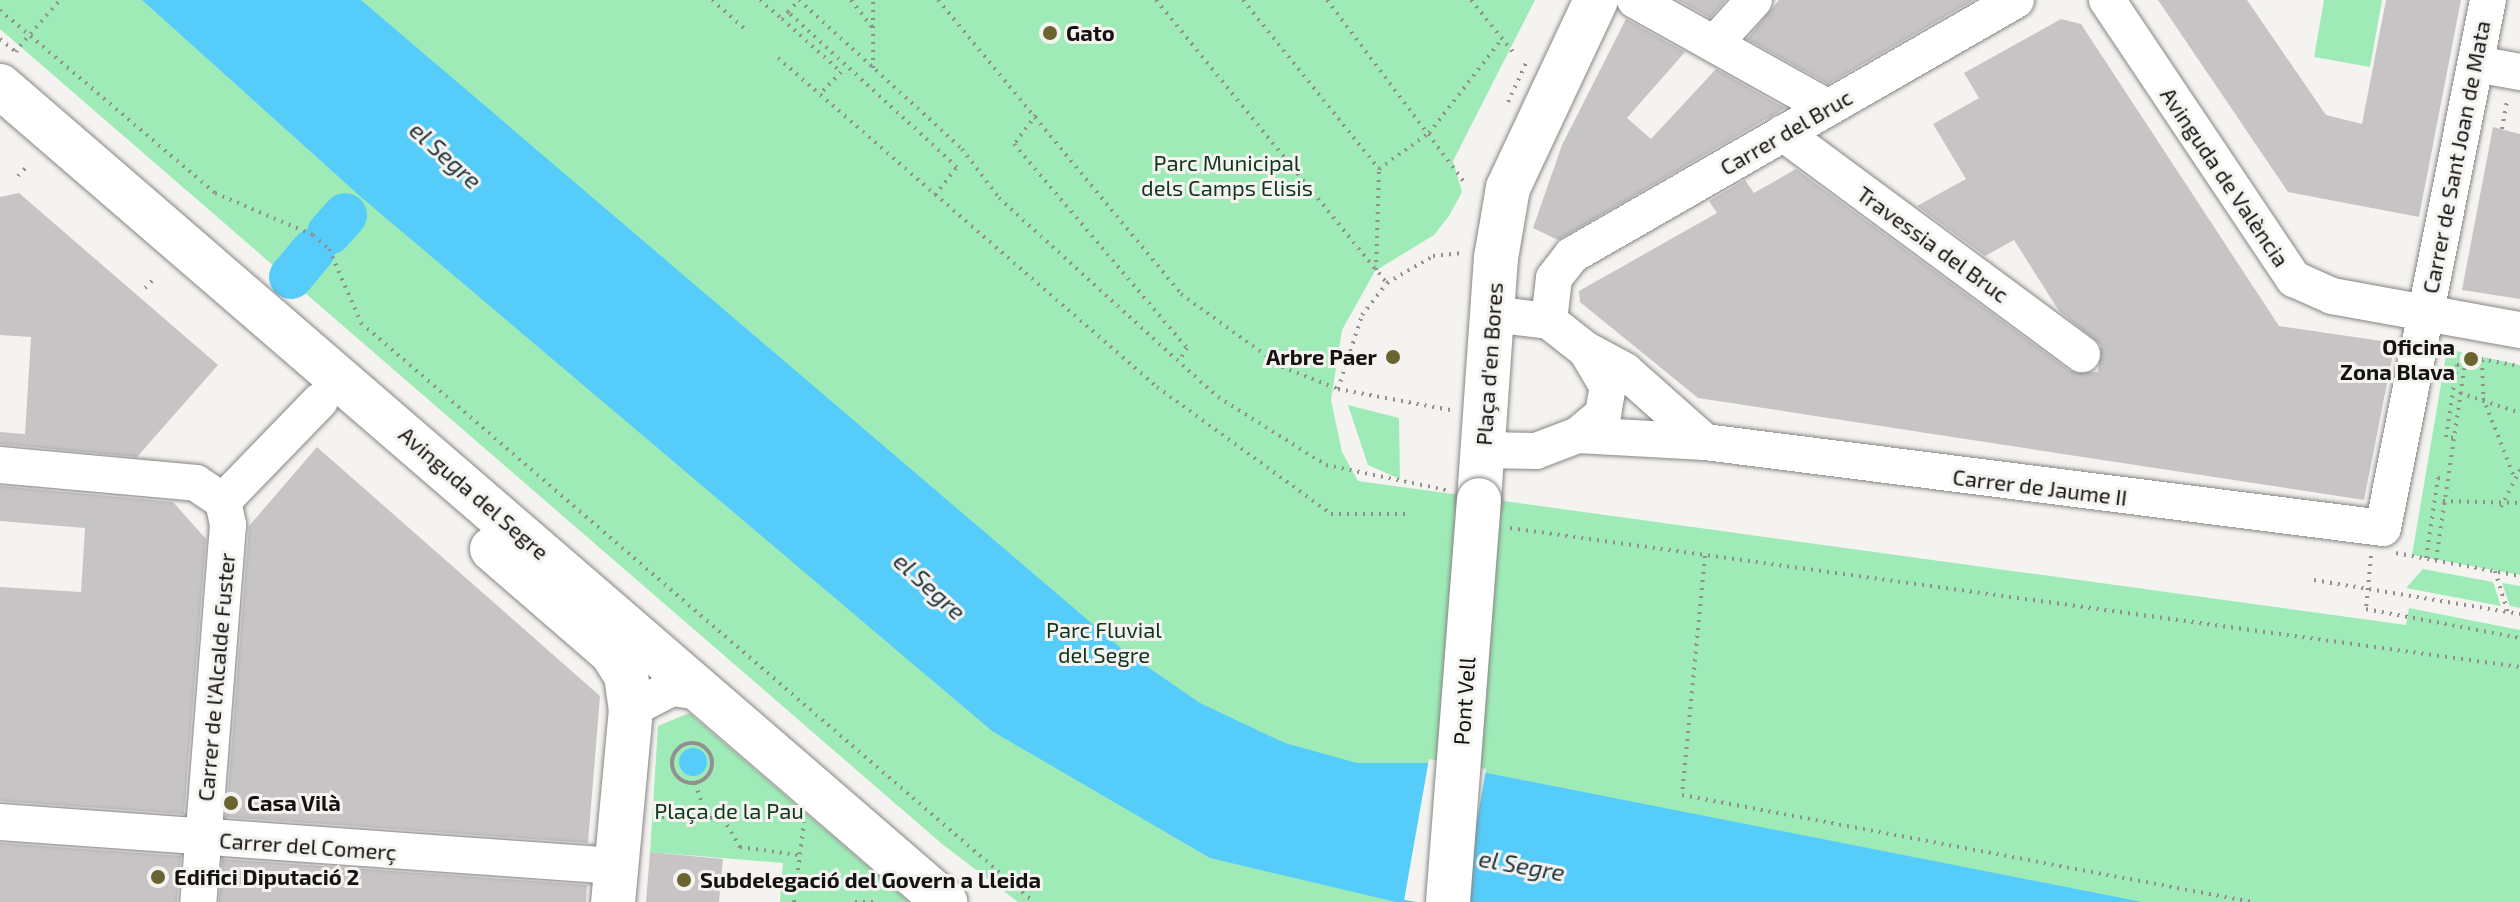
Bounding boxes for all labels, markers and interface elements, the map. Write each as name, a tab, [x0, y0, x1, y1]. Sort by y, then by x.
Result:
street label: Carrer de Sant Joan de Mata	[2416, 18, 2496, 296]
place label: Gato	[1066, 20, 1115, 46]
marker: Gato	[1041, 24, 1059, 42]
street label: Avinguda de València	[2155, 82, 2295, 272]
street label: Carrer del Bruc	[1715, 83, 1857, 181]
water label: el Segre	[404, 115, 488, 195]
park label: Parc Municipal dels Camps Elisis	[1141, 149, 1313, 200]
street label: Travessia del Bruc	[1852, 180, 2014, 308]
street label: Plaça d'en Bores	[1470, 282, 1508, 446]
place label: Oficina Zona Blava	[2340, 333, 2455, 384]
place label: Arbre Paer	[1266, 344, 1377, 370]
marker: Arbre Paer	[1384, 348, 1402, 366]
marker: Oficina Zona Blava	[2462, 350, 2480, 368]
street label: Avinguda del Segre	[394, 421, 554, 565]
street label: Carrer de Jaume II	[1951, 463, 2129, 511]
water label: el Segre	[888, 546, 972, 626]
street label: Carrer de l'Alcalde Fuster	[192, 551, 240, 803]
park label: Parc Fluvial del Segre	[1046, 616, 1162, 668]
street label: Pont Vell	[1448, 656, 1480, 746]
place label: Casa Vilà	[247, 790, 341, 816]
marker: Casa Vilà	[222, 794, 240, 812]
park label: Plaça de la Pau	[654, 798, 804, 824]
street label: Carrer del Comerç	[218, 827, 398, 865]
water label: el Segre	[1476, 843, 1568, 887]
place label: Edifici Diputació 2	[174, 864, 359, 890]
place label: Subdelegació del Govern a Lleida	[700, 867, 1041, 893]
marker: Edifici Diputació 2	[149, 868, 167, 886]
marker: Subdelegació del Govern a Lleida	[675, 871, 693, 889]

